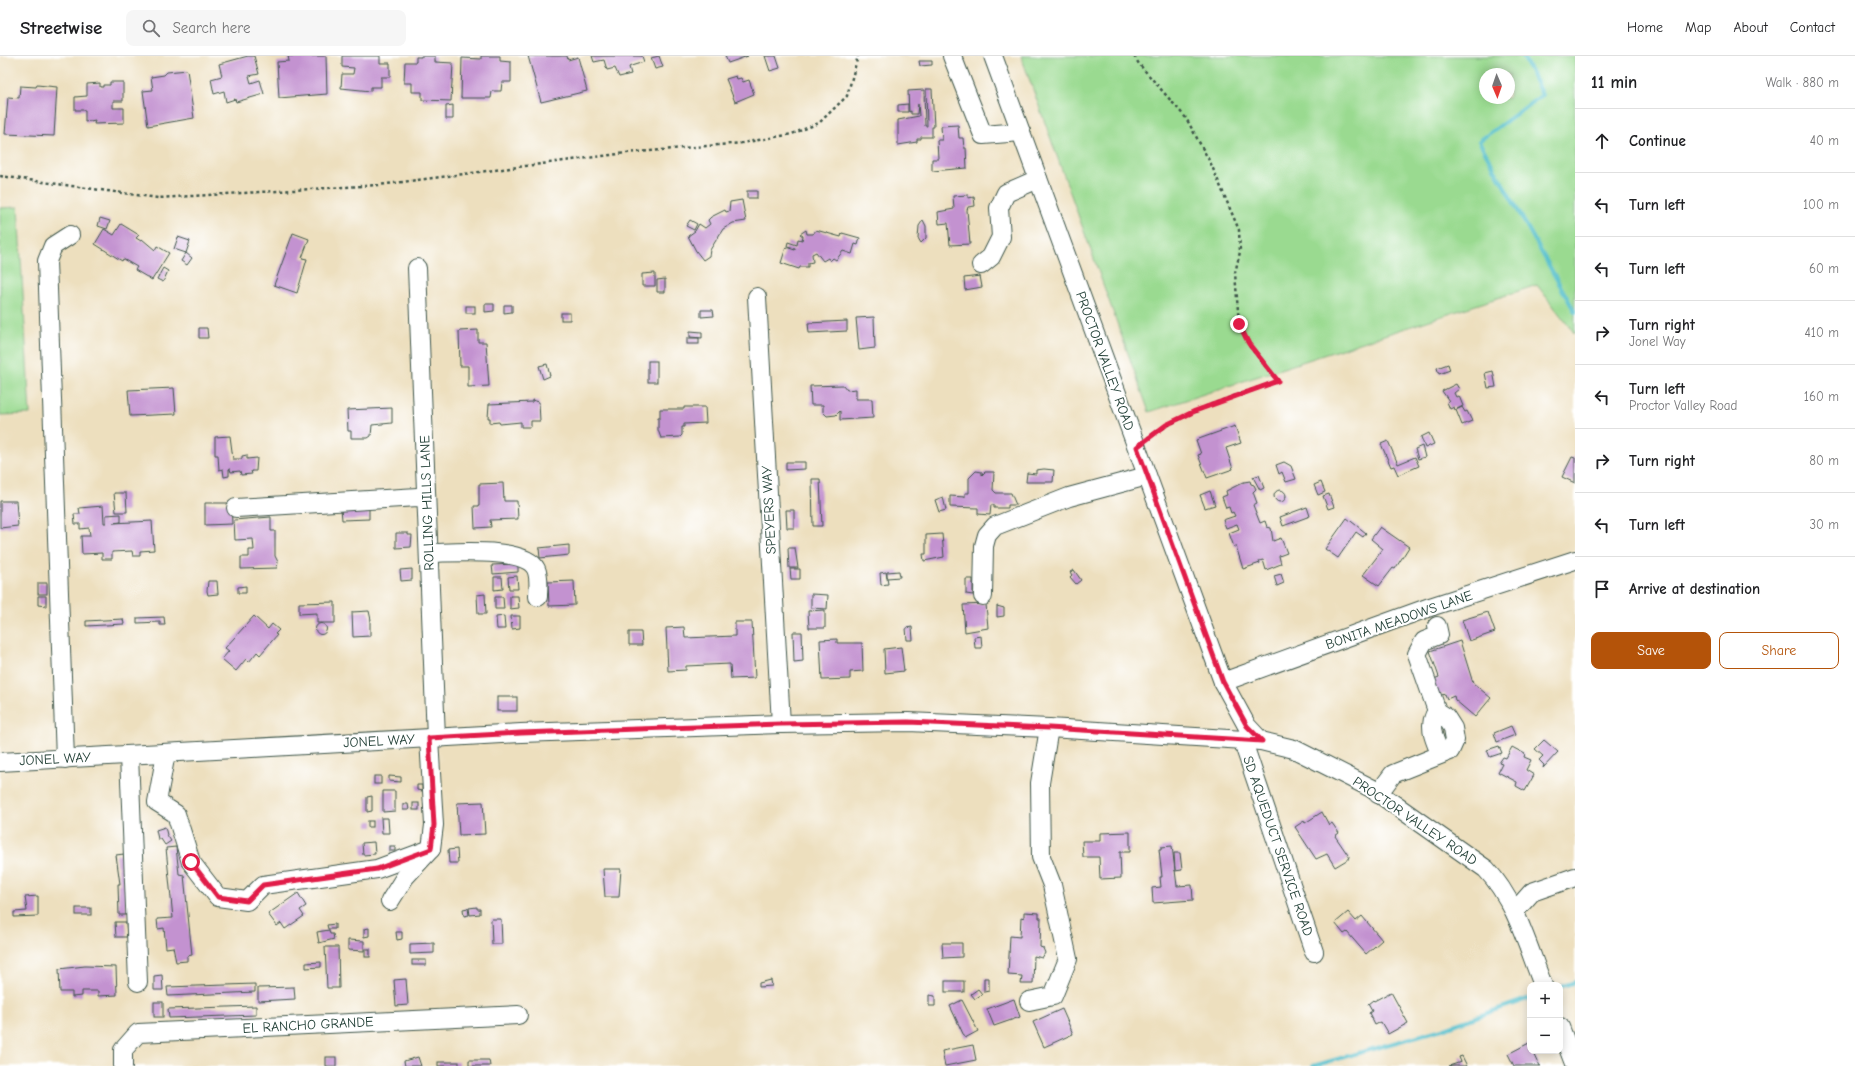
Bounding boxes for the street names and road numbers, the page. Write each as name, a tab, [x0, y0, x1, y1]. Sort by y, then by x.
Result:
street label: PROCTOR VALLEY ROAD	[1072, 289, 1138, 433]
street label: ROLLING HILLS LANE	[416, 435, 438, 571]
street label: SPEYERS WAY	[758, 465, 780, 555]
street label: BONITA MEADOWS LANE	[1323, 587, 1475, 653]
street label: JONEL WAY	[343, 731, 416, 751]
street label: JONEL WAY	[19, 749, 92, 769]
street label: SD AQUEDUCT SERVICE ROAD	[1239, 754, 1317, 939]
street label: PROCTOR VALLEY ROAD	[1349, 773, 1481, 869]
street label: EL RANCHO GRANDE	[242, 1013, 374, 1037]

